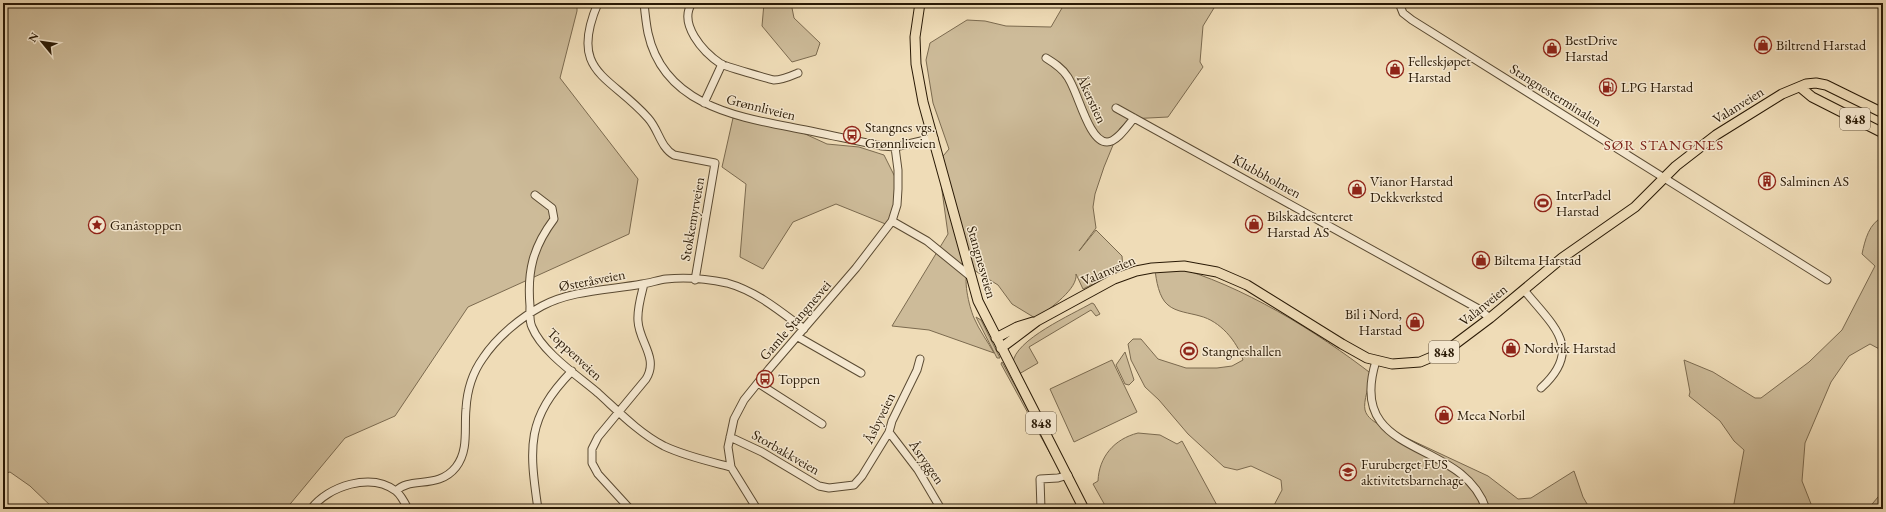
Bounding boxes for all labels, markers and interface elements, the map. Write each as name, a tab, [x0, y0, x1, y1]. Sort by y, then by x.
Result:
north arrow	[22, 22, 62, 62]
text: N	[25, 30, 42, 44]
place label: BestDrive Harstad	[1565, 31, 1618, 65]
shop icon: Biltrend Harstad	[1753, 35, 1773, 55]
place label: Biltrend Harstad	[1776, 36, 1867, 54]
shop icon: BestDrive Harstad	[1542, 38, 1562, 58]
place label: Felleskjøpet Harstad	[1408, 52, 1471, 86]
shop icon: Felleskjøpet Harstad	[1385, 59, 1405, 79]
street label: Stangnesterminalen	[1507, 59, 1606, 131]
street label: Åkerstien	[1073, 71, 1111, 127]
fuel station icon: LPG Harstad	[1598, 77, 1618, 97]
place label: LPG Harstad	[1621, 78, 1694, 96]
street label: Valanveien	[1709, 82, 1767, 128]
street label: Grønnliveien	[724, 90, 798, 124]
road number: 848	[1840, 108, 1870, 130]
place label: Stangnes vgs. Grønnliveien	[865, 118, 936, 152]
bus stop icon: Stangnes vgs. Grønnliveien	[842, 125, 862, 145]
district label: SØR STANGNES	[1604, 135, 1724, 154]
street label: Klubbholmen	[1230, 150, 1305, 202]
building icon: Salminen AS	[1757, 171, 1777, 191]
place label: Vianor Harstad Dekkverksted	[1370, 172, 1454, 206]
place label: Salminen AS	[1780, 172, 1849, 190]
street label: Stokkemyrveien	[676, 175, 708, 262]
shop icon: Vianor Harstad Dekkverksted	[1347, 179, 1367, 199]
place label: InterPadel Harstad	[1556, 186, 1612, 220]
sports icon: InterPadel Harstad	[1533, 193, 1553, 213]
place label: Bilskadesenteret Harstad AS	[1267, 207, 1354, 241]
shop icon: Bilskadesenteret Harstad AS	[1244, 214, 1264, 234]
place icon: Ganåstoppen	[87, 215, 107, 235]
place label: Ganåstoppen	[110, 216, 183, 234]
street label: Stangnesveien	[963, 224, 1001, 301]
street label: Valanveien	[1078, 250, 1138, 289]
shop icon: Biltema Harstad	[1471, 250, 1491, 270]
place label: Biltema Harstad	[1494, 251, 1582, 269]
street label: Østeråsveien	[557, 265, 627, 295]
street label: Gamle Stangnesvei	[755, 276, 835, 364]
street label: Valanveien	[1455, 280, 1511, 330]
place label: Bil i Nord, Harstad	[1345, 305, 1403, 339]
shop icon: Bil i Nord, Harstad	[1405, 312, 1425, 332]
street label: Toppenveien	[543, 324, 607, 385]
shop icon: Nordvik Harstad	[1501, 338, 1521, 358]
place label: Nordvik Harstad	[1524, 339, 1617, 357]
sports icon: Stangneshallen	[1179, 341, 1199, 361]
road number: 848	[1429, 341, 1459, 363]
place label: Stangneshallen	[1202, 342, 1282, 360]
bus stop icon: Toppen	[755, 369, 775, 389]
place label: Toppen	[778, 370, 821, 388]
street label: Åsbyveien	[858, 389, 899, 447]
shop icon: Meca Norbil	[1434, 405, 1454, 425]
place label: Meca Norbil	[1457, 406, 1526, 424]
road number: 848	[1026, 412, 1056, 434]
street label: Storbakkveien	[749, 425, 824, 479]
street label: Åsryggen	[905, 436, 949, 488]
place label: Furuberget FUS aktivitetsbarnehage	[1361, 455, 1464, 489]
school or university icon: Furuberget FUS aktivitetsbarnehage	[1338, 462, 1358, 482]

